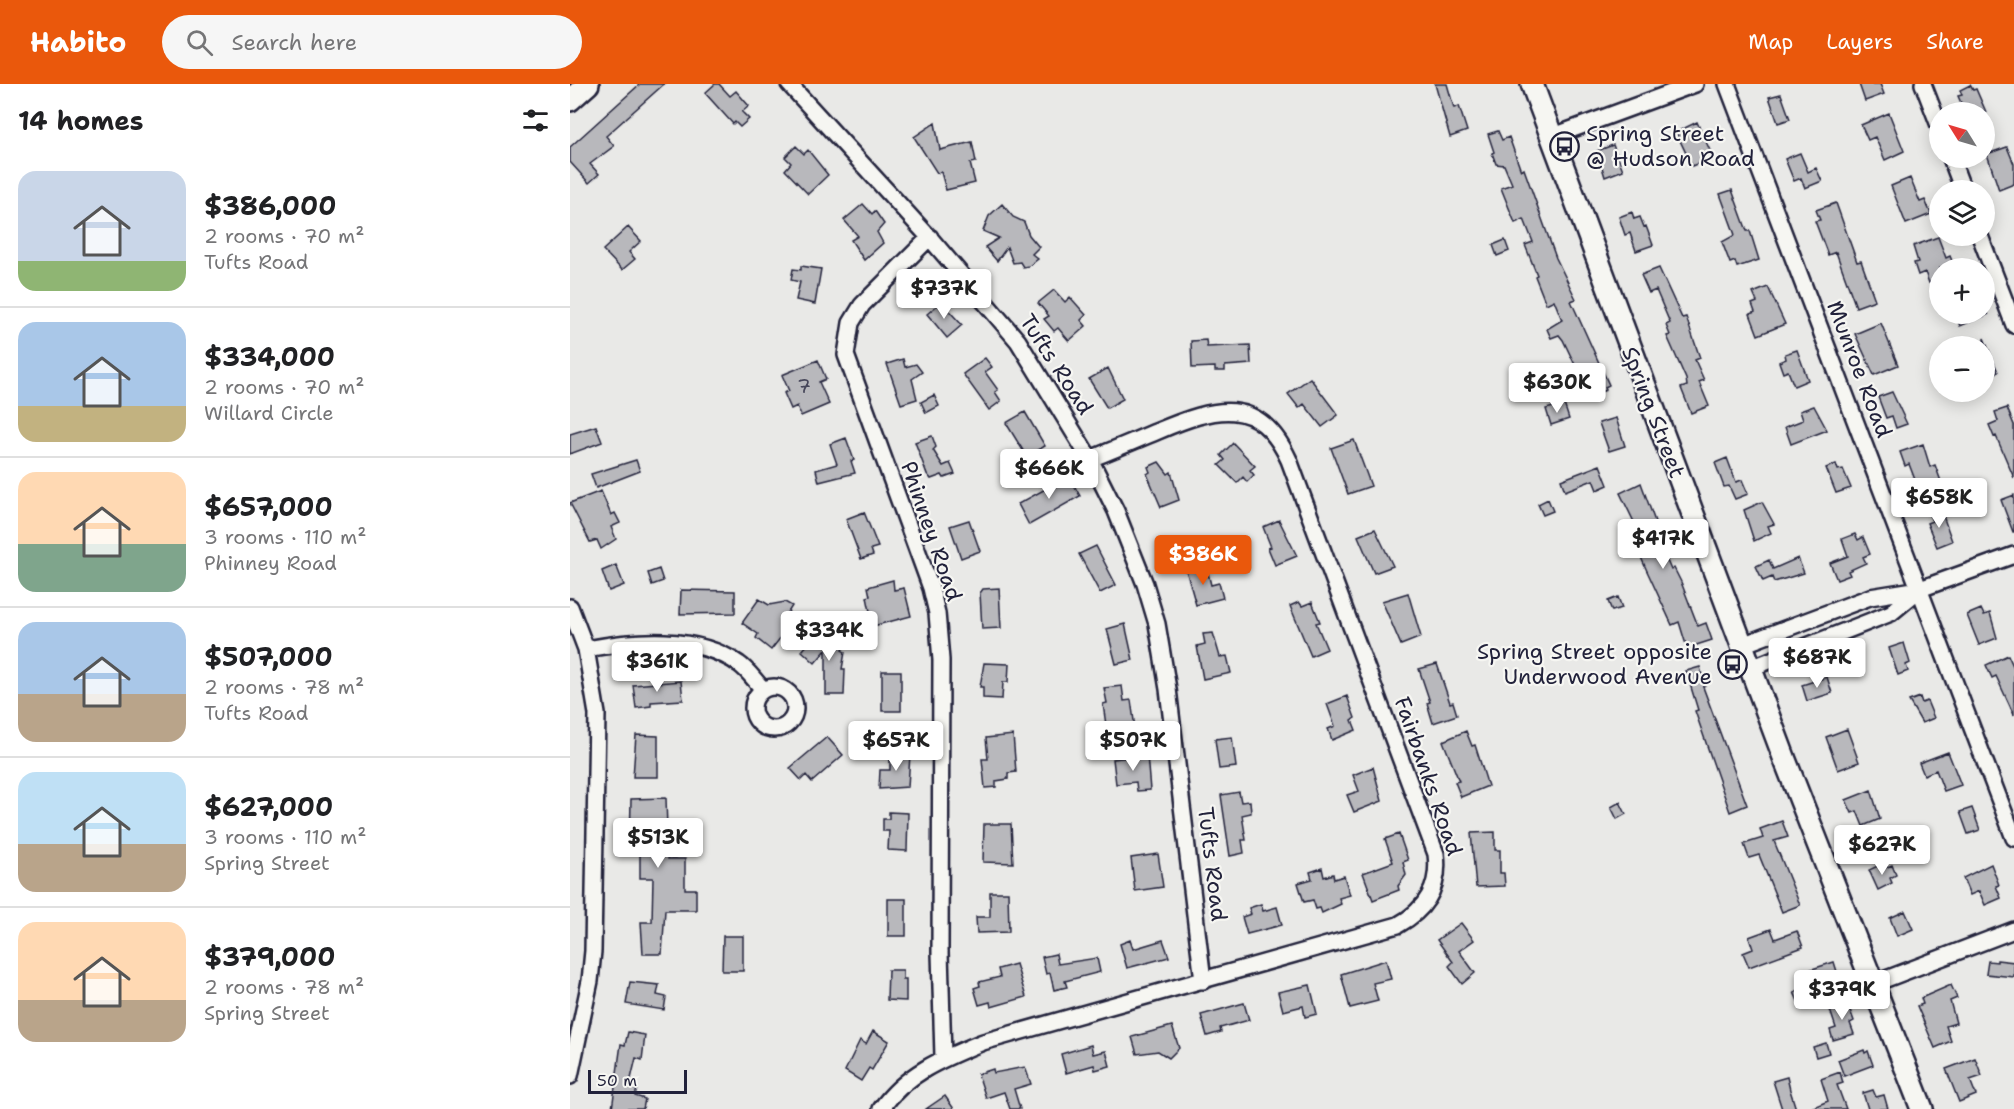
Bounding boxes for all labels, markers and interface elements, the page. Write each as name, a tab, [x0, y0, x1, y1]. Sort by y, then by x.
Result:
search box	[162, 15, 582, 69]
text: Habito	[30, 23, 126, 61]
icon: search	[183, 26, 216, 59]
text: Search here	[231, 28, 357, 57]
text: Map	[1748, 28, 1793, 56]
text: Layers	[1826, 28, 1893, 56]
text: Share	[1926, 28, 1984, 56]
north arrow	[1929, 102, 1995, 168]
map controls	[1929, 102, 1995, 402]
text: 14 homes	[18, 103, 144, 138]
icon: filters	[519, 104, 552, 137]
place label: Spring Street @ Hudson Road	[1586, 119, 1755, 173]
bus stop icon: Spring Street @ Hudson Road	[1549, 130, 1581, 162]
button: layers	[1929, 180, 1995, 246]
text: $386,000	[204, 188, 336, 223]
icon: home	[66, 195, 138, 267]
text: 2 rooms · 70 m²	[204, 223, 365, 249]
text: Tufts Road	[204, 249, 309, 275]
button: +	[1929, 258, 1995, 324]
pin: $737K	[902, 269, 986, 320]
text: $737K	[910, 275, 978, 301]
street label: Munroe Road	[1820, 297, 1899, 442]
street label: Tufts Road	[1013, 308, 1100, 420]
button: −	[1929, 336, 1995, 402]
text: $334,000	[204, 339, 335, 374]
street label: Spring Street	[1615, 342, 1692, 482]
icon: home	[66, 346, 138, 418]
pin: $630K	[1515, 363, 1599, 414]
text: $630K	[1523, 369, 1591, 395]
house number: 7	[797, 373, 811, 399]
text: 2 rooms · 70 m²	[204, 374, 365, 400]
text: Willard Circle	[204, 400, 334, 426]
pin: $666K	[1007, 449, 1091, 500]
text: $666K	[1014, 455, 1084, 481]
street label: Phinney Road	[894, 457, 969, 605]
pin: $658K	[1897, 478, 1981, 529]
text: $658K	[1905, 484, 1973, 510]
text: $657,000	[204, 489, 333, 524]
icon: home	[66, 496, 138, 568]
pin: $417K	[1621, 519, 1705, 570]
text: 3 rooms · 110 m²	[204, 524, 367, 550]
text: $417K	[1632, 525, 1694, 551]
pin: $386K	[1161, 535, 1245, 586]
text: $386K	[1168, 541, 1238, 567]
text: Phinney Road	[204, 550, 337, 576]
pin: $334K	[787, 611, 871, 662]
text: $334K	[795, 617, 863, 643]
place label: Spring Street opposite Underwood Avenue	[1477, 637, 1712, 691]
pin: $687K	[1775, 638, 1859, 689]
text: $507,000	[204, 639, 333, 674]
pin: $361K	[615, 642, 699, 693]
text: $687K	[1783, 644, 1851, 670]
icon: home	[66, 646, 138, 718]
text: $361K	[626, 648, 688, 674]
bus stop icon: Spring Street opposite Underwood Avenue	[1717, 648, 1749, 680]
text: 2 rooms · 78 m²	[204, 674, 364, 700]
street label: Fairbanks Road	[1388, 693, 1469, 860]
text: Tufts Road	[204, 700, 309, 726]
pin: $657K	[854, 721, 938, 772]
pin: $507K	[1091, 721, 1175, 772]
text: $657K	[862, 727, 930, 753]
text: $507K	[1099, 727, 1167, 753]
text: $627,000	[204, 789, 333, 824]
icon: home	[66, 796, 138, 868]
street label: Tufts Road	[1191, 805, 1234, 923]
pin: $513K	[616, 818, 700, 869]
text: 3 rooms · 110 m²	[204, 824, 367, 850]
text: $513K	[627, 824, 689, 850]
pin: $627K	[1840, 825, 1924, 876]
text: $627K	[1848, 831, 1916, 857]
text: Spring Street	[204, 850, 330, 876]
text: $379,000	[204, 939, 335, 974]
icon: home	[66, 946, 138, 1018]
pin: $379K	[1800, 970, 1884, 1021]
text: 2 rooms · 78 m²	[204, 974, 364, 1000]
text: $379K	[1808, 976, 1876, 1002]
text: Spring Street	[204, 1000, 330, 1026]
scale bar	[588, 1067, 687, 1094]
text: 50 m	[597, 1070, 637, 1091]

